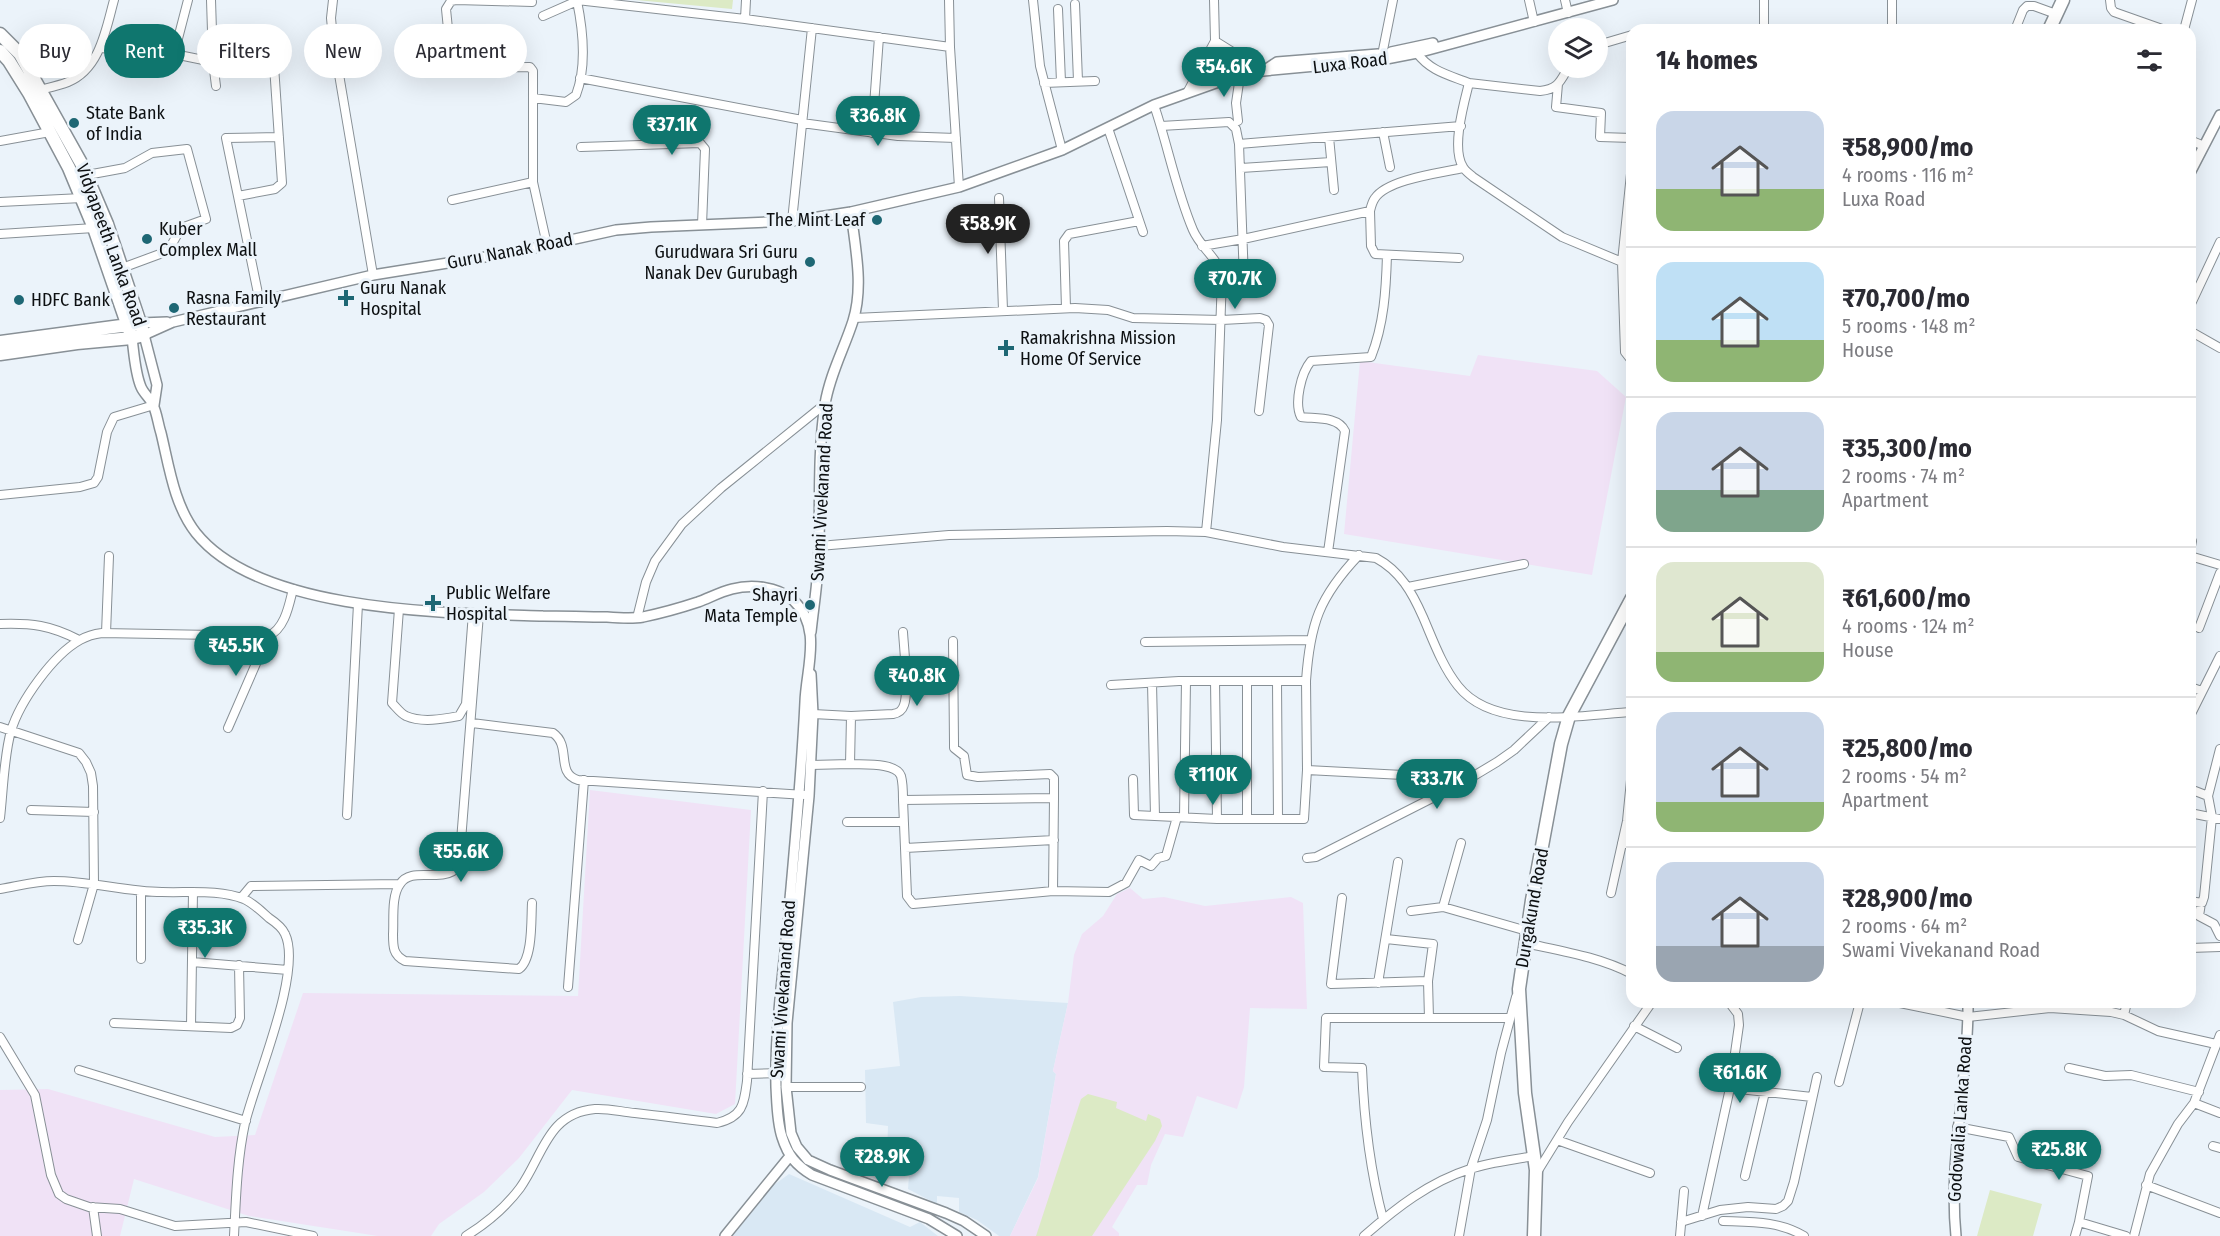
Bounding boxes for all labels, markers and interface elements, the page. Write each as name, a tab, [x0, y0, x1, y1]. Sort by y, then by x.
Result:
map controls	[1548, 18, 1608, 78]
button: layers	[1548, 18, 1608, 78]
chip: Buy	[18, 24, 92, 78]
chip: Rent	[104, 24, 185, 78]
chip: Filters	[197, 24, 292, 78]
chip: New	[304, 24, 382, 78]
chip: Apartment	[394, 24, 527, 78]
icon: filters	[2133, 44, 2166, 77]
text: 14 homes	[1656, 45, 1758, 76]
pin: ₹54.6K	[1175, 47, 1273, 98]
street label: Luxa Road	[1311, 48, 1389, 78]
text: ₹54.6K	[1196, 54, 1252, 78]
pin: ₹36.8K	[829, 96, 927, 147]
place label: State Bank of India	[86, 102, 165, 145]
text: ₹36.8K	[850, 103, 906, 127]
pin: ₹37.1K	[623, 105, 721, 156]
text: ₹37.1K	[647, 112, 697, 136]
marker: State Bank of India	[67, 116, 81, 130]
text: ₹58,900/mo	[1842, 132, 1973, 163]
icon: home	[1704, 135, 1776, 207]
street label: Vidyapeeth Lanka Road	[71, 161, 151, 329]
text: 4 rooms · 116 m²	[1842, 163, 1974, 187]
text: Luxa Road	[1842, 187, 1925, 211]
pin: ₹58.9K	[939, 204, 1037, 255]
place label: The Mint Leaf	[766, 209, 866, 231]
text: ₹58.9K	[960, 211, 1016, 235]
marker: The Mint Leaf	[870, 213, 884, 227]
place label: Kuber Complex Mall	[159, 218, 257, 261]
street label: Guru Nanak Road	[445, 228, 575, 274]
marker: Kuber Complex Mall	[140, 232, 154, 246]
place label: Gurudwara Sri Guru Nanak Dev Gurubagh	[644, 241, 798, 284]
marker: Gurudwara Sri Guru Nanak Dev Gurubagh	[803, 255, 817, 269]
pin: ₹70.7K	[1186, 259, 1284, 310]
text: ₹70.7K	[1208, 266, 1262, 290]
place label: Guru Nanak Hospital	[360, 277, 447, 320]
text: ₹70,700/mo	[1842, 283, 1970, 314]
icon: home	[1704, 286, 1776, 358]
place label: Rasna Family Restaurant	[186, 287, 281, 330]
place label: HDFC Bank	[31, 289, 110, 311]
marker: Guru Nanak Hospital	[337, 289, 355, 307]
marker: HDFC Bank	[12, 293, 26, 307]
marker: Rasna Family Restaurant	[167, 301, 181, 315]
text: 5 rooms · 148 m²	[1842, 314, 1976, 338]
place label: Ramakrishna Mission Home Of Service	[1020, 327, 1176, 370]
text: House	[1842, 338, 1894, 362]
marker: Ramakrishna Mission Home Of Service	[997, 339, 1015, 357]
street label: Swami Vivekanand Road	[806, 402, 838, 582]
text: ₹35,300/mo	[1842, 433, 1972, 464]
icon: home	[1704, 436, 1776, 508]
text: 2 rooms · 74 m²	[1842, 464, 1965, 488]
text: Apartment	[1842, 488, 1929, 512]
place label: Public Welfare Hospital	[446, 582, 551, 625]
text: ₹61,600/mo	[1842, 583, 1971, 614]
place label: Shayri Mata Temple	[704, 584, 798, 627]
icon: home	[1704, 586, 1776, 658]
marker: Public Welfare Hospital	[424, 594, 442, 612]
marker: Shayri Mata Temple	[803, 598, 817, 612]
text: 4 rooms · 124 m²	[1842, 614, 1975, 638]
pin: ₹45.5K	[187, 626, 285, 677]
text: ₹45.5K	[208, 633, 264, 657]
text: House	[1842, 638, 1894, 662]
pin: ₹40.8K	[868, 656, 966, 707]
text: ₹40.8K	[888, 663, 946, 687]
text: ₹25,800/mo	[1842, 733, 1973, 764]
icon: home	[1704, 736, 1776, 808]
pin: ₹110K	[1171, 755, 1255, 806]
pin: ₹33.7K	[1388, 759, 1486, 810]
text: ₹110K	[1189, 762, 1237, 786]
text: 2 rooms · 54 m²	[1842, 764, 1967, 788]
text: ₹33.7K	[1410, 766, 1464, 790]
text: Apartment	[1842, 788, 1929, 812]
pin: ₹55.6K	[412, 832, 510, 883]
text: ₹55.6K	[433, 839, 489, 863]
street label: Durgakund Road	[1511, 846, 1553, 970]
text: ₹28,900/mo	[1842, 883, 1973, 914]
icon: home	[1704, 886, 1776, 958]
street label: Swami Vivekanand Road	[766, 899, 800, 1079]
pin: ₹35.3K	[156, 908, 254, 959]
text: 2 rooms · 64 m²	[1842, 914, 1967, 938]
text: ₹35.3K	[177, 915, 233, 939]
text: Swami Vivekanand Road	[1842, 938, 2040, 962]
street label: Godowalia Lanka Road	[1943, 1035, 1977, 1203]
pin: ₹61.6K	[1691, 1053, 1789, 1104]
text: ₹61.6K	[1713, 1060, 1767, 1084]
pin: ₹25.8K	[2010, 1130, 2108, 1181]
pin: ₹28.9K	[833, 1137, 931, 1188]
text: ₹25.8K	[2031, 1137, 2087, 1161]
text: ₹28.9K	[854, 1144, 910, 1168]

